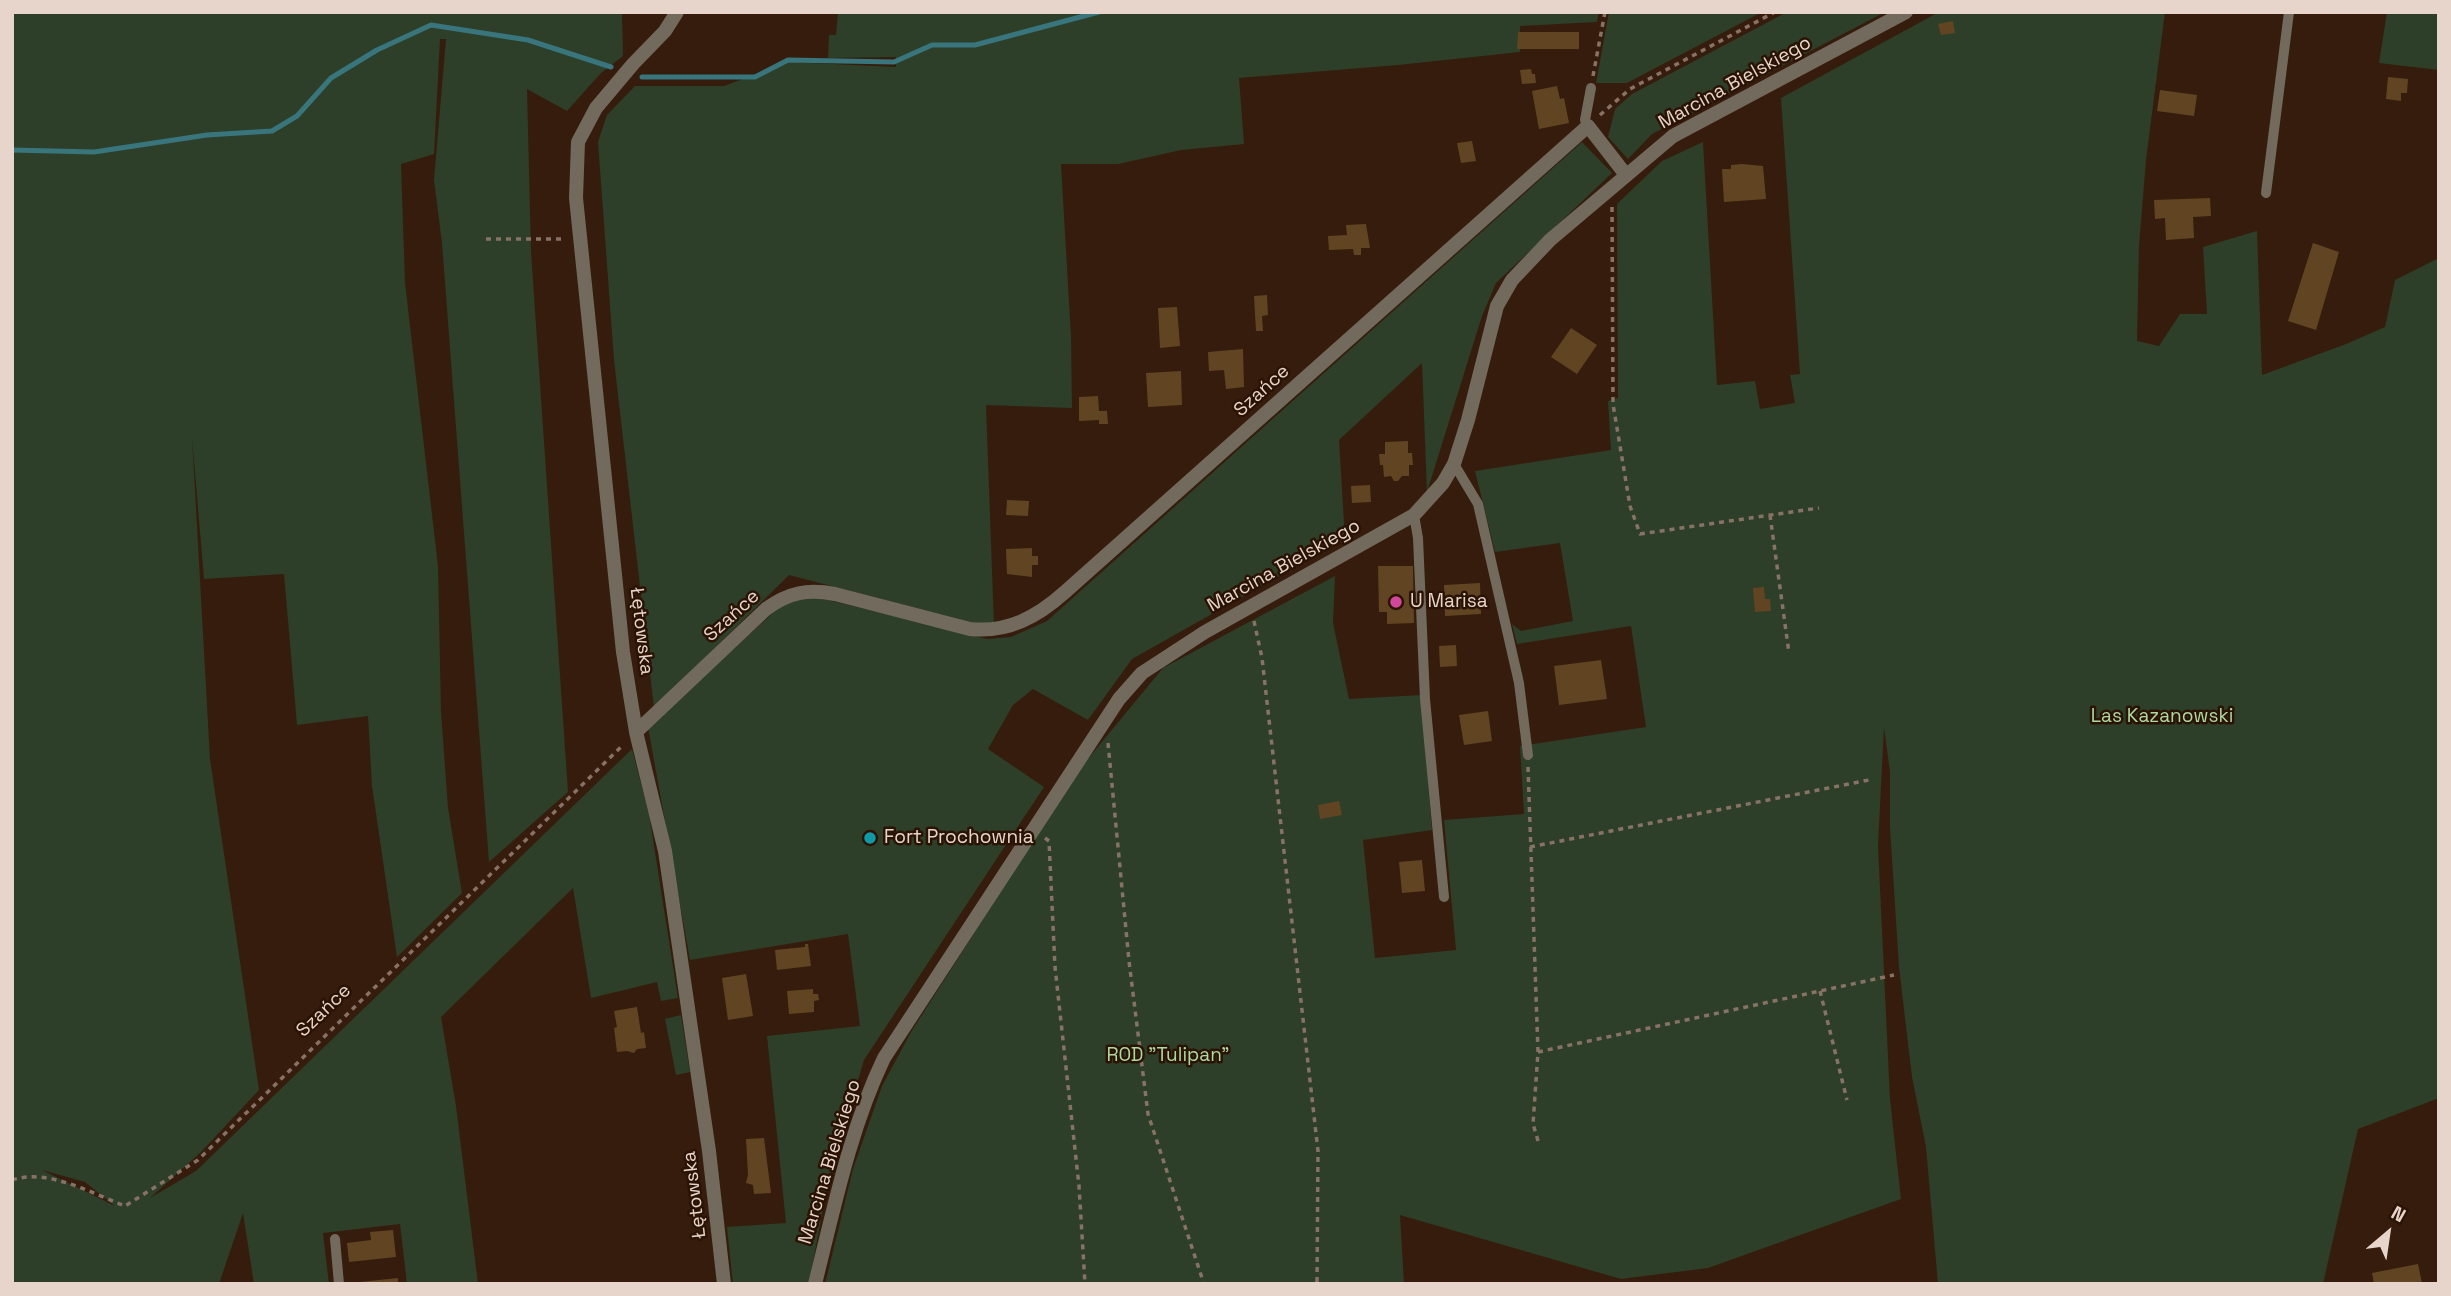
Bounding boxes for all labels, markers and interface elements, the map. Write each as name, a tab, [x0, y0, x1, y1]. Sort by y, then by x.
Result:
street label: Marcina Bielskiego	[1655, 32, 1815, 134]
street label: Szańce	[1230, 360, 1294, 422]
street label: Marcina Bielskiego	[1204, 515, 1364, 617]
street label: Szańce	[700, 585, 764, 647]
street label: Łętowska	[624, 586, 658, 676]
place label: U Marisa	[1410, 591, 1488, 613]
marker: U Marisa	[1388, 594, 1404, 610]
park label: Las Kazanowski	[2091, 706, 2233, 728]
place label: Fort Prochownia	[884, 827, 1034, 849]
marker: Fort Prochownia	[862, 830, 878, 846]
street label: Szańce	[292, 980, 356, 1042]
park label: ROD "Tulipan"	[1107, 1045, 1229, 1067]
street label: Marcina Bielskiego	[794, 1077, 866, 1247]
street label: Łętowska	[678, 1150, 712, 1240]
north arrow	[2353, 1198, 2423, 1268]
text: N	[2387, 1200, 2410, 1228]

